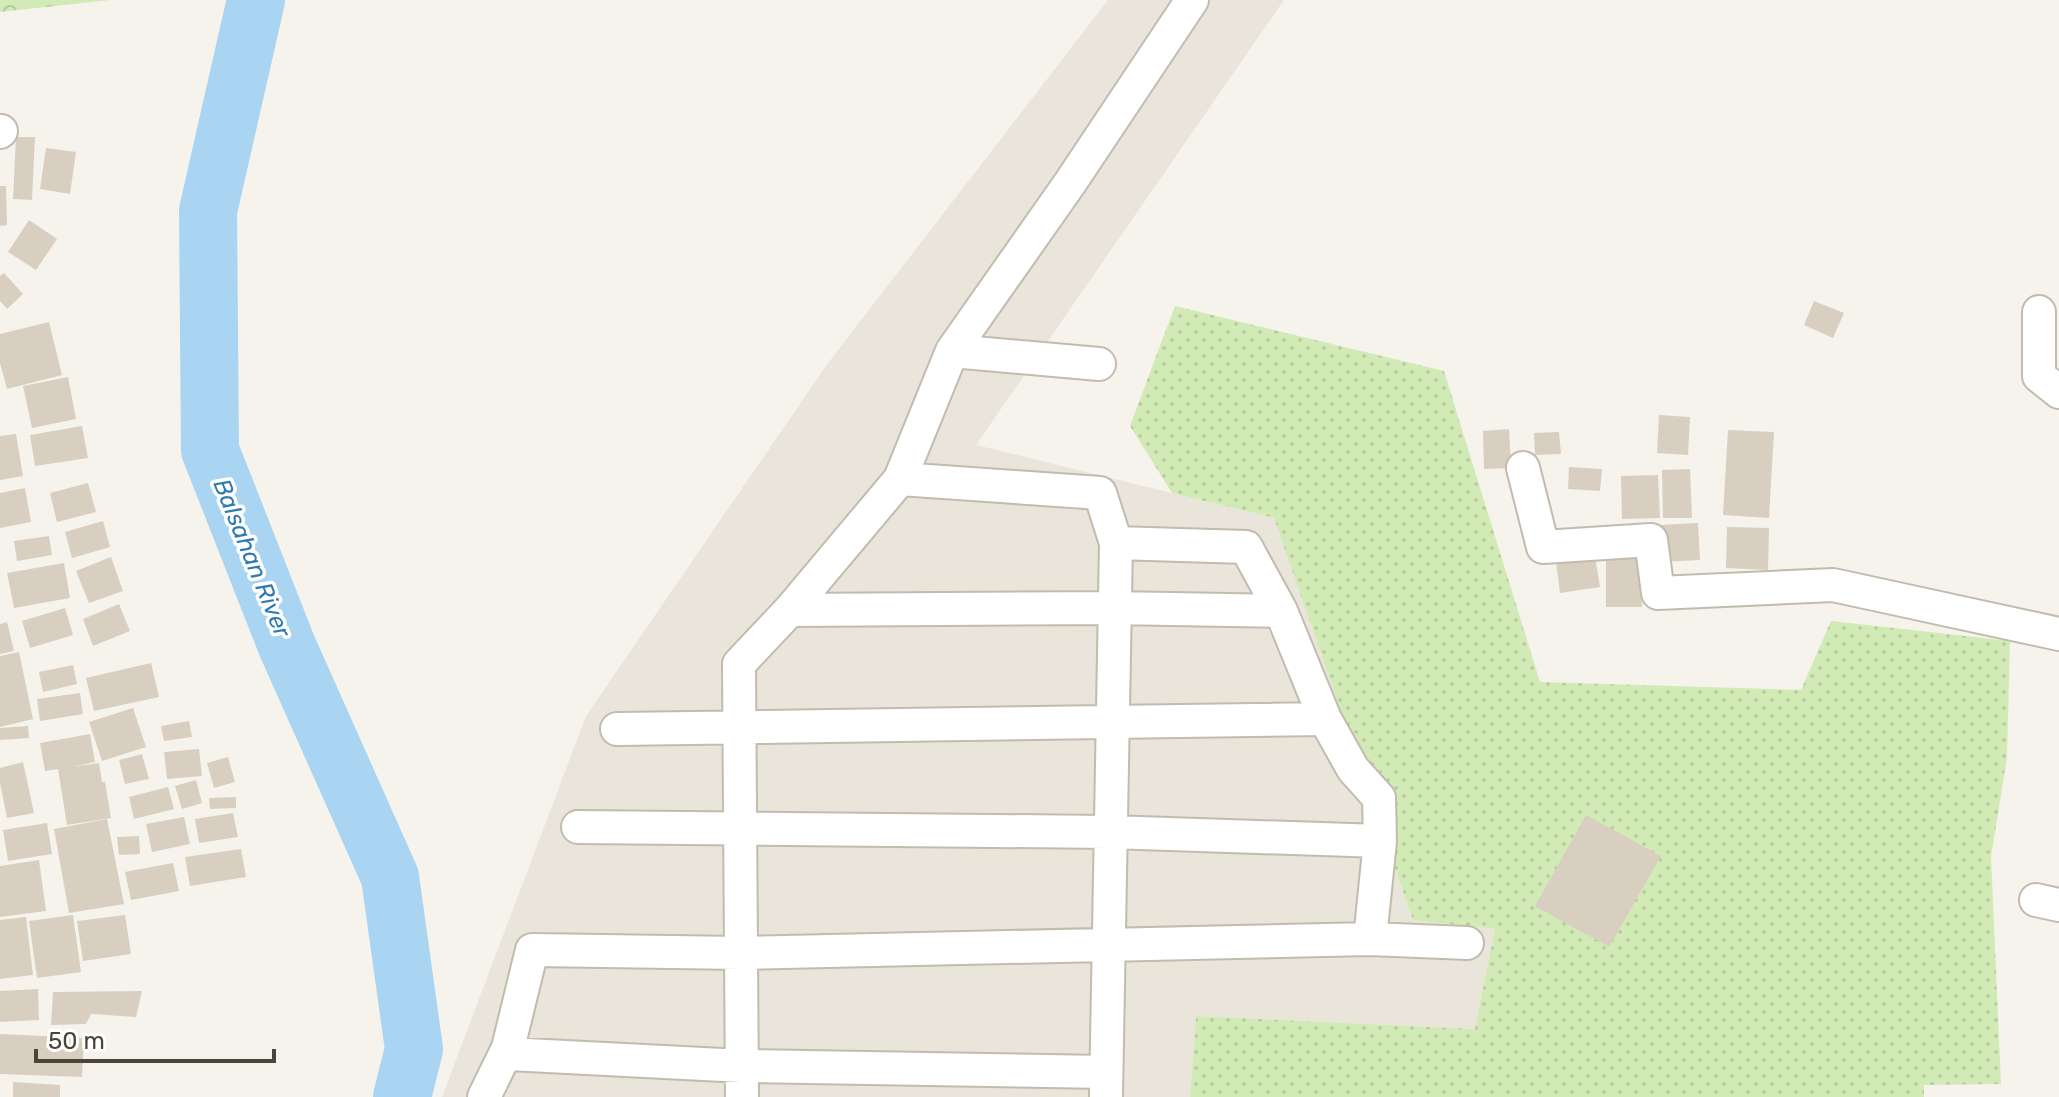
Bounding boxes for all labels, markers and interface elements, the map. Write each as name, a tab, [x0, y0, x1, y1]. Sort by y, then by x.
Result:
water label: Balsahan River	[207, 475, 297, 642]
scale bar	[36, 1013, 274, 1063]
text: 50 m	[48, 1027, 105, 1055]

